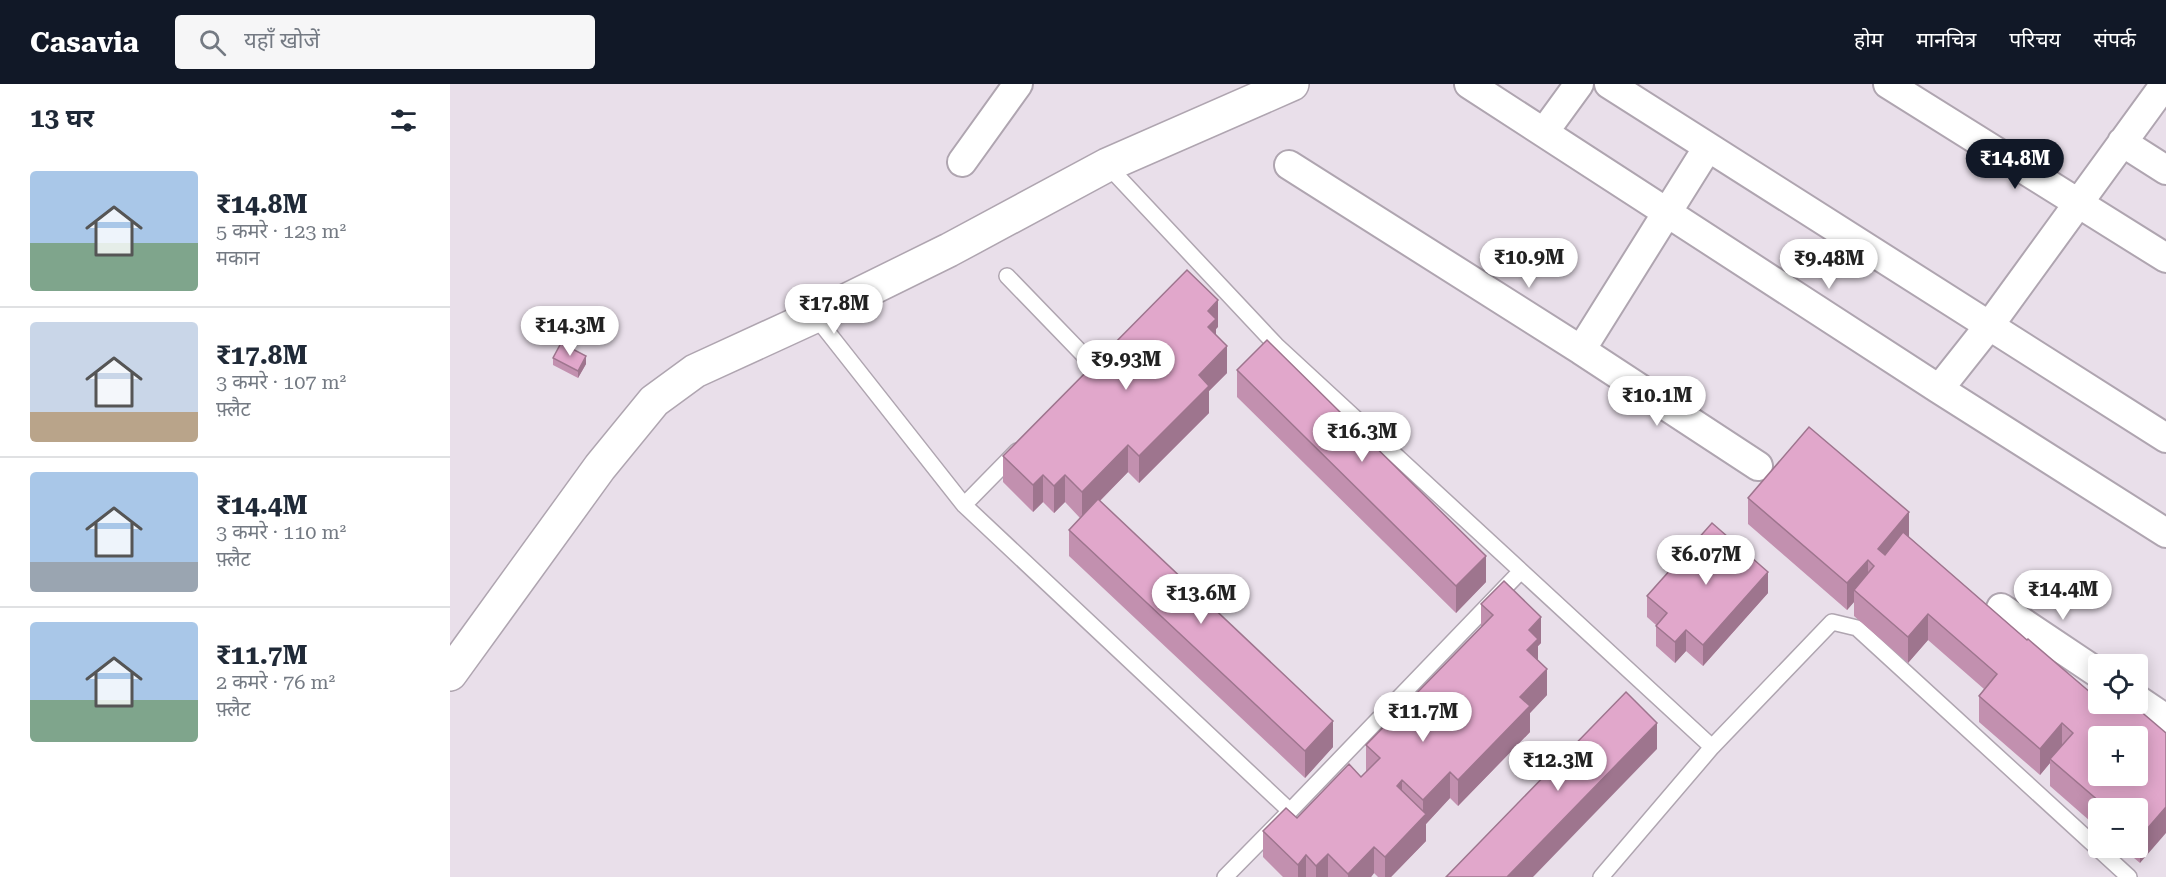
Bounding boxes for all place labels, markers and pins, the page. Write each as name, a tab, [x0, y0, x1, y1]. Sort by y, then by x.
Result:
pin: ₹14.8M	[1966, 139, 2064, 190]
pin: ₹10.9M	[1480, 238, 1578, 289]
pin: ₹9.48M	[1780, 239, 1878, 290]
pin: ₹17.8M	[785, 284, 883, 335]
pin: ₹14.3M	[521, 306, 619, 357]
pin: ₹9.93M	[1077, 340, 1175, 391]
pin: ₹10.1M	[1608, 376, 1706, 427]
pin: ₹16.3M	[1313, 412, 1411, 463]
pin: ₹6.07M	[1657, 535, 1755, 586]
pin: ₹14.4M	[2014, 570, 2112, 621]
pin: ₹13.6M	[1152, 574, 1250, 625]
pin: ₹11.7M	[1374, 692, 1472, 743]
pin: ₹12.3M	[1509, 741, 1607, 792]

